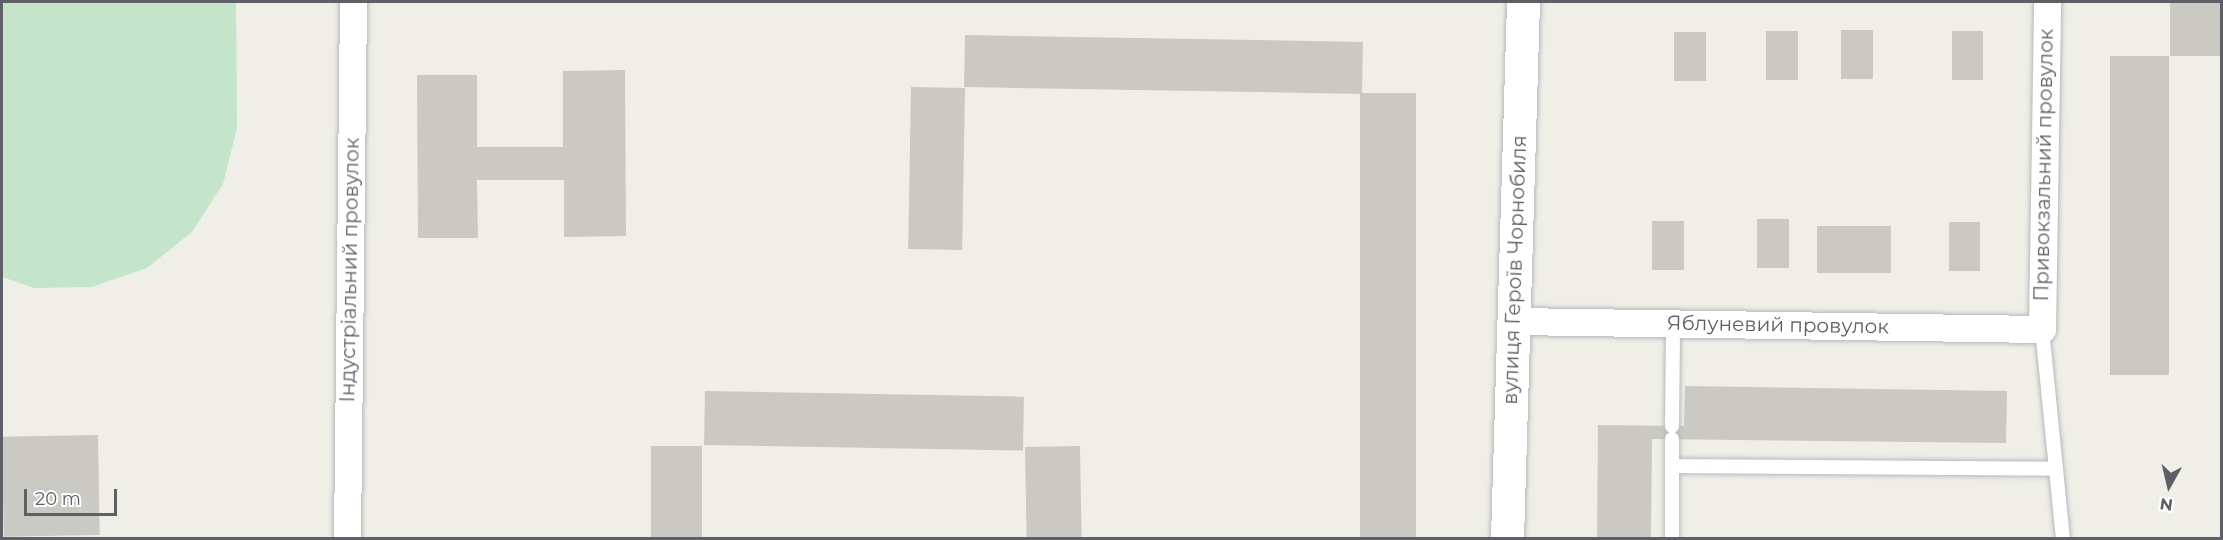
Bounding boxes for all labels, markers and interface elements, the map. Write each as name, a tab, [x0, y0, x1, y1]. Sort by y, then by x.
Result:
street label: Привокзальний провулок	[2030, 28, 2058, 302]
street label: вулиця Героїв Чорнобиля	[1498, 135, 1532, 405]
street label: Індустріальний провулок	[336, 137, 364, 403]
street label: Яблуневий провулок	[1667, 311, 1889, 339]
north arrow	[2139, 456, 2199, 516]
scale bar	[27, 477, 120, 515]
text: 20 m	[35, 488, 81, 510]
text: N	[2159, 494, 2174, 515]

